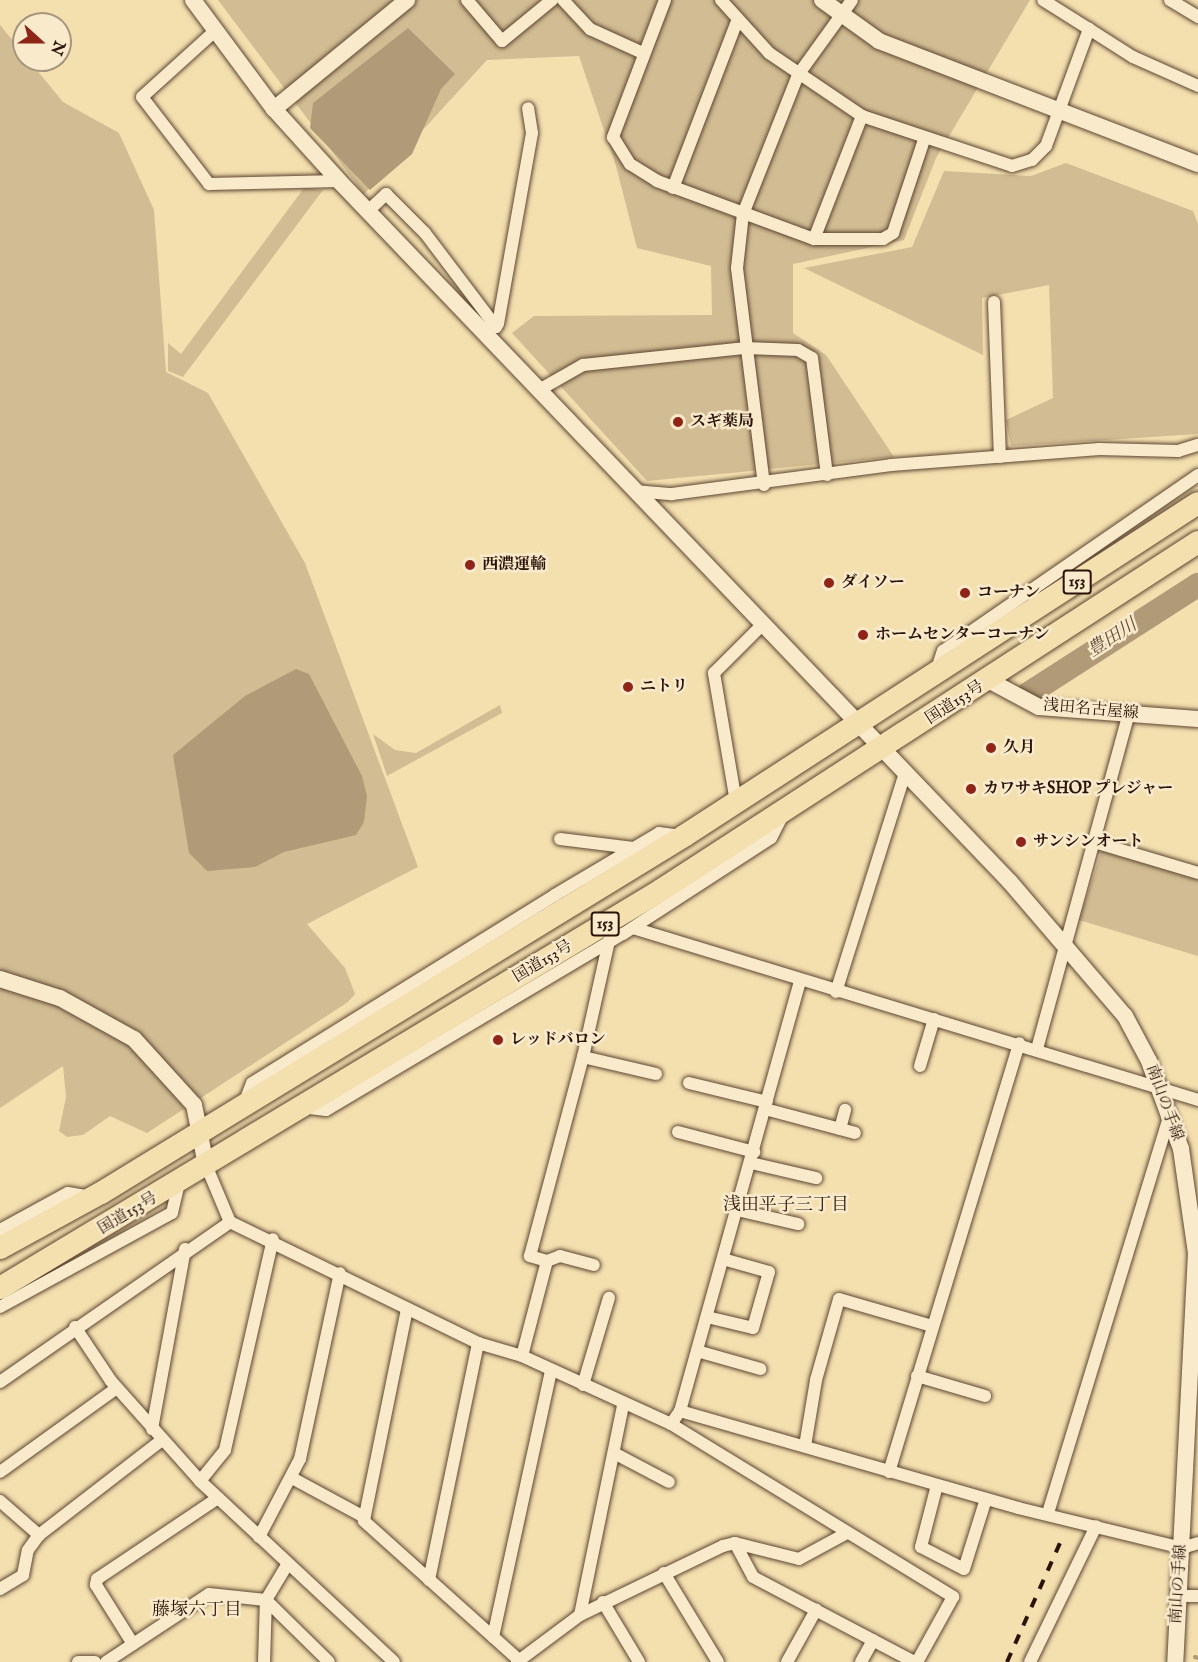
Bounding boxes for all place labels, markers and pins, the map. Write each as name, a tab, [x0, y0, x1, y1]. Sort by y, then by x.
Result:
place label: スギ薬局	[690, 412, 754, 432]
marker: スギ薬局	[671, 415, 685, 429]
place label: 西濃運輸	[482, 555, 546, 575]
marker: 西濃運輸	[463, 558, 477, 572]
place label: ダイソー	[841, 573, 905, 593]
marker: ダイソー	[822, 576, 836, 590]
place label: コーナン	[977, 583, 1041, 603]
marker: コーナン	[958, 586, 972, 600]
place label: ホームセンターコーナン	[875, 625, 1051, 645]
marker: ホームセンターコーナン	[856, 628, 870, 642]
place label: ニトリ	[640, 677, 688, 697]
marker: ニトリ	[621, 680, 635, 694]
place label: 久月	[1003, 738, 1035, 758]
marker: 久月	[984, 741, 998, 755]
place label: カワサキSHOP プレジャー	[983, 779, 1175, 799]
marker: カワサキSHOP プレジャー	[964, 782, 978, 796]
place label: サンシンオート	[1033, 832, 1145, 852]
marker: サンシンオート	[1014, 835, 1028, 849]
place label: レッドバロン	[510, 1030, 606, 1050]
marker: レッドバロン	[491, 1033, 505, 1047]

